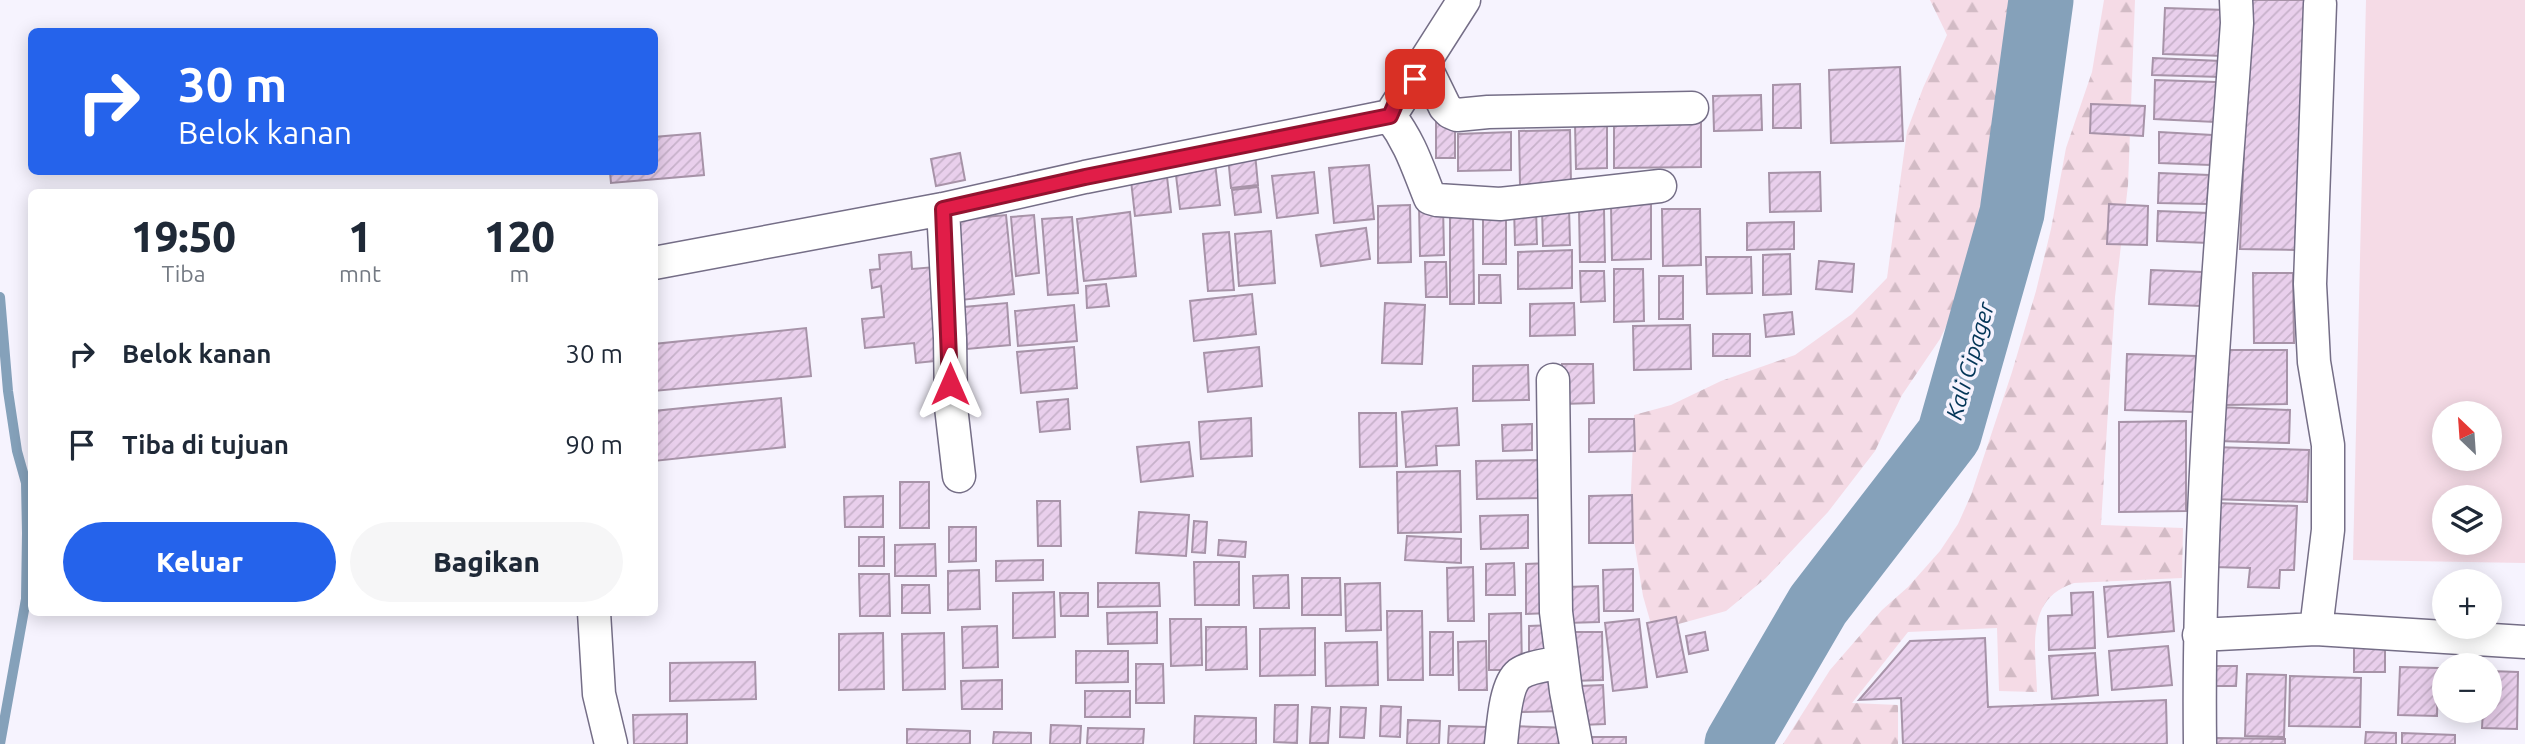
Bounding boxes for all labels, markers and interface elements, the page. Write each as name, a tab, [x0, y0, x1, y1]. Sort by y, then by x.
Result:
pin	[1385, 49, 1445, 109]
icon: right	[63, 56, 154, 147]
text: 30 m	[178, 56, 287, 111]
icon: arrive	[1396, 60, 1434, 98]
text: Belok kanan	[178, 114, 352, 150]
text: 19:50	[131, 213, 236, 260]
text: 1	[348, 213, 372, 260]
text: 120	[484, 213, 555, 260]
text: Tiba	[161, 261, 206, 286]
text: mnt	[339, 261, 381, 286]
text: m	[510, 261, 529, 286]
water label: Kali Cipager	[1941, 298, 1999, 422]
icon: right	[63, 335, 101, 373]
text: Belok kanan	[122, 339, 272, 368]
text: 30 m	[565, 339, 623, 368]
position arrow	[913, 347, 987, 421]
north arrow	[2432, 401, 2502, 471]
map controls	[2432, 401, 2502, 723]
icon: arrive	[63, 426, 101, 464]
text: Tiba di tujuan	[122, 430, 289, 459]
text: 90 m	[565, 430, 623, 459]
button: layers	[2432, 485, 2502, 555]
button: Keluar	[63, 522, 336, 602]
button: Bagikan	[350, 522, 623, 602]
button: +	[2432, 569, 2502, 639]
button: −	[2432, 653, 2502, 723]

